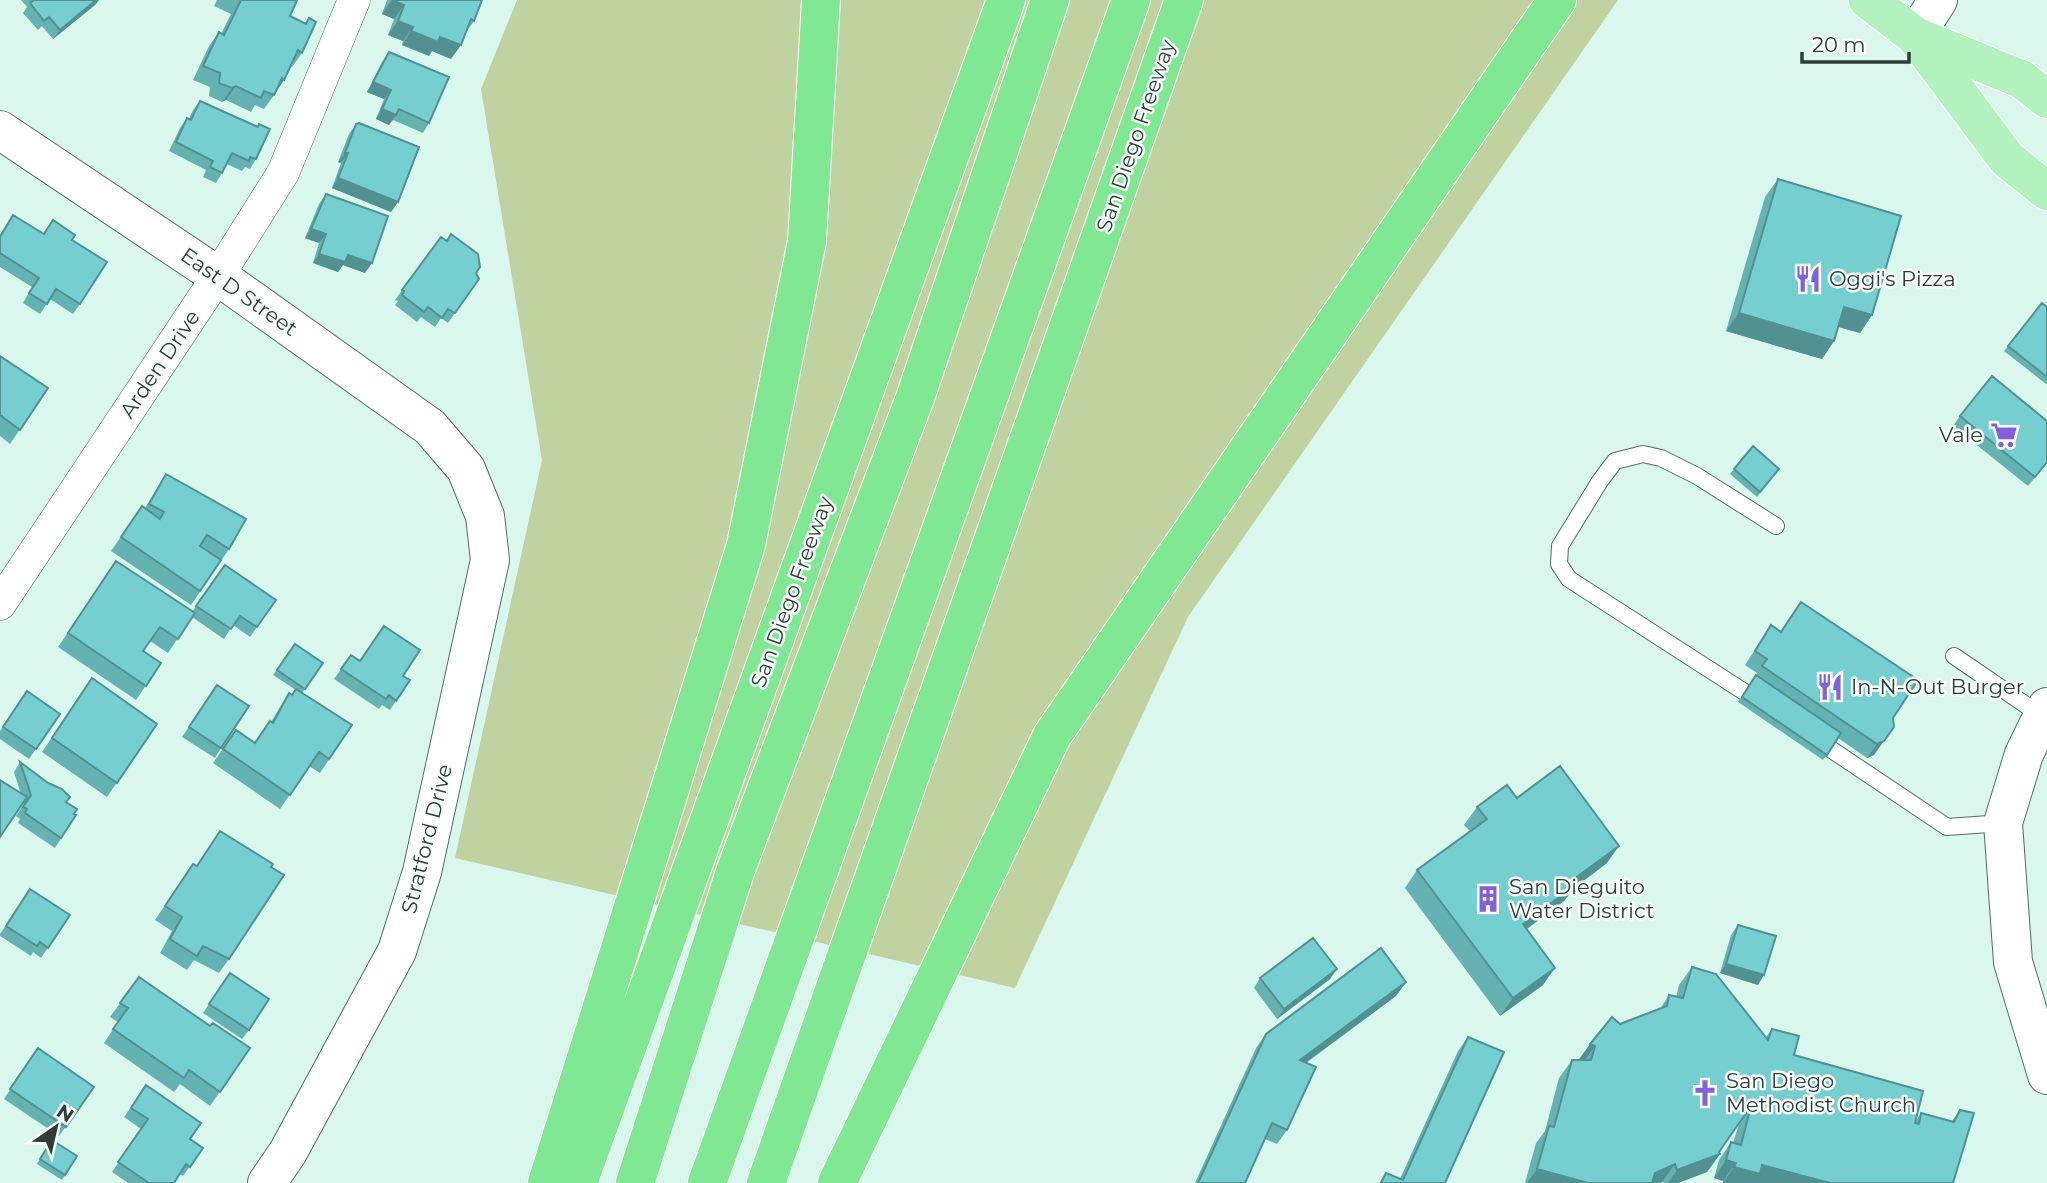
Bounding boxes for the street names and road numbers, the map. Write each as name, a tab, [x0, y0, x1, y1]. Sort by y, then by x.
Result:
street label: San Diego Freeway	[1091, 36, 1180, 235]
street label: East D Street	[176, 242, 303, 341]
street label: Arden Drive	[114, 305, 205, 422]
street label: San Diego Freeway	[745, 492, 838, 691]
street label: Stratford Drive	[396, 762, 457, 916]

